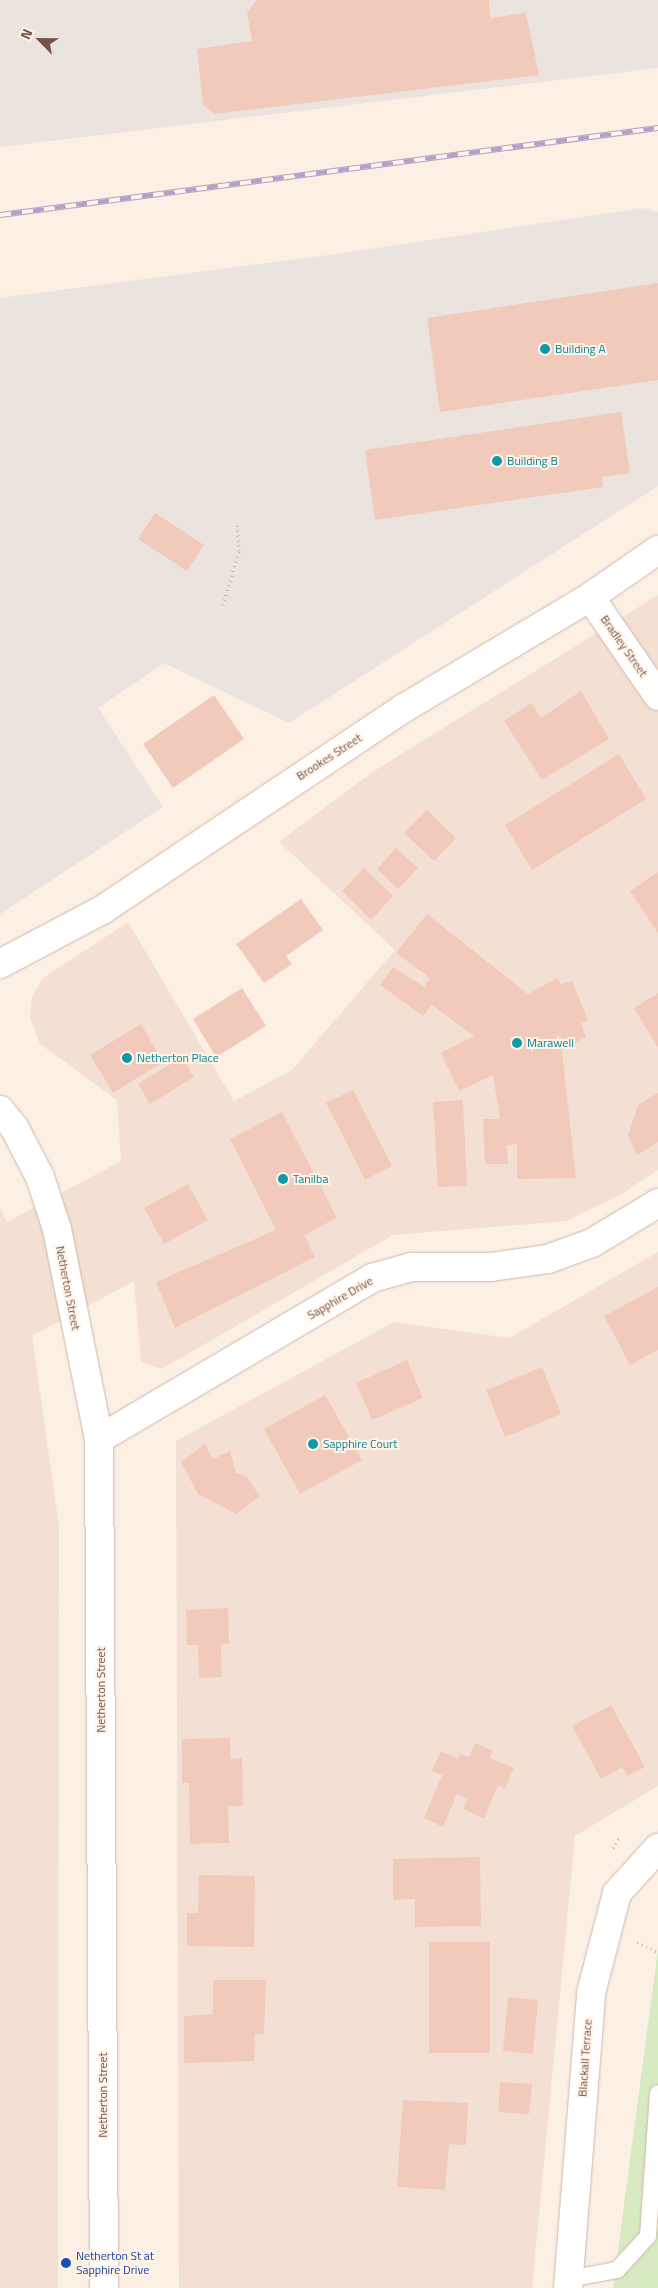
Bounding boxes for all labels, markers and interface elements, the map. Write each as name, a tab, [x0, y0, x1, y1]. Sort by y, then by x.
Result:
north arrow	[15, 15, 65, 65]
text: N	[14, 25, 37, 43]
place label: Building A	[555, 342, 606, 356]
marker: Building A	[539, 343, 551, 355]
place label: Building B	[507, 454, 558, 468]
marker: Building B	[491, 455, 503, 467]
street label: Bradley Street	[597, 612, 651, 680]
street label: Brookes Street	[294, 731, 364, 783]
place label: Marawell	[527, 1036, 574, 1050]
marker: Marawell	[511, 1037, 523, 1049]
place label: Netherton Place	[137, 1051, 219, 1065]
marker: Netherton Place	[121, 1052, 133, 1064]
place label: Tanilba	[293, 1172, 328, 1186]
marker: Tanilba	[277, 1173, 289, 1185]
street label: Netherton Street	[53, 1245, 83, 1331]
street label: Sapphire Drive	[305, 1273, 375, 1323]
place label: Sapphire Court	[323, 1437, 397, 1451]
marker: Sapphire Court	[307, 1438, 319, 1450]
street label: Netherton Street	[94, 1647, 108, 1733]
street label: Blackall Terrace	[575, 2019, 595, 2097]
street label: Netherton Street	[96, 2052, 110, 2138]
place label: Netherton St at Sapphire Drive	[76, 2249, 154, 2277]
marker: Netherton St at Sapphire Drive	[60, 2257, 72, 2269]

